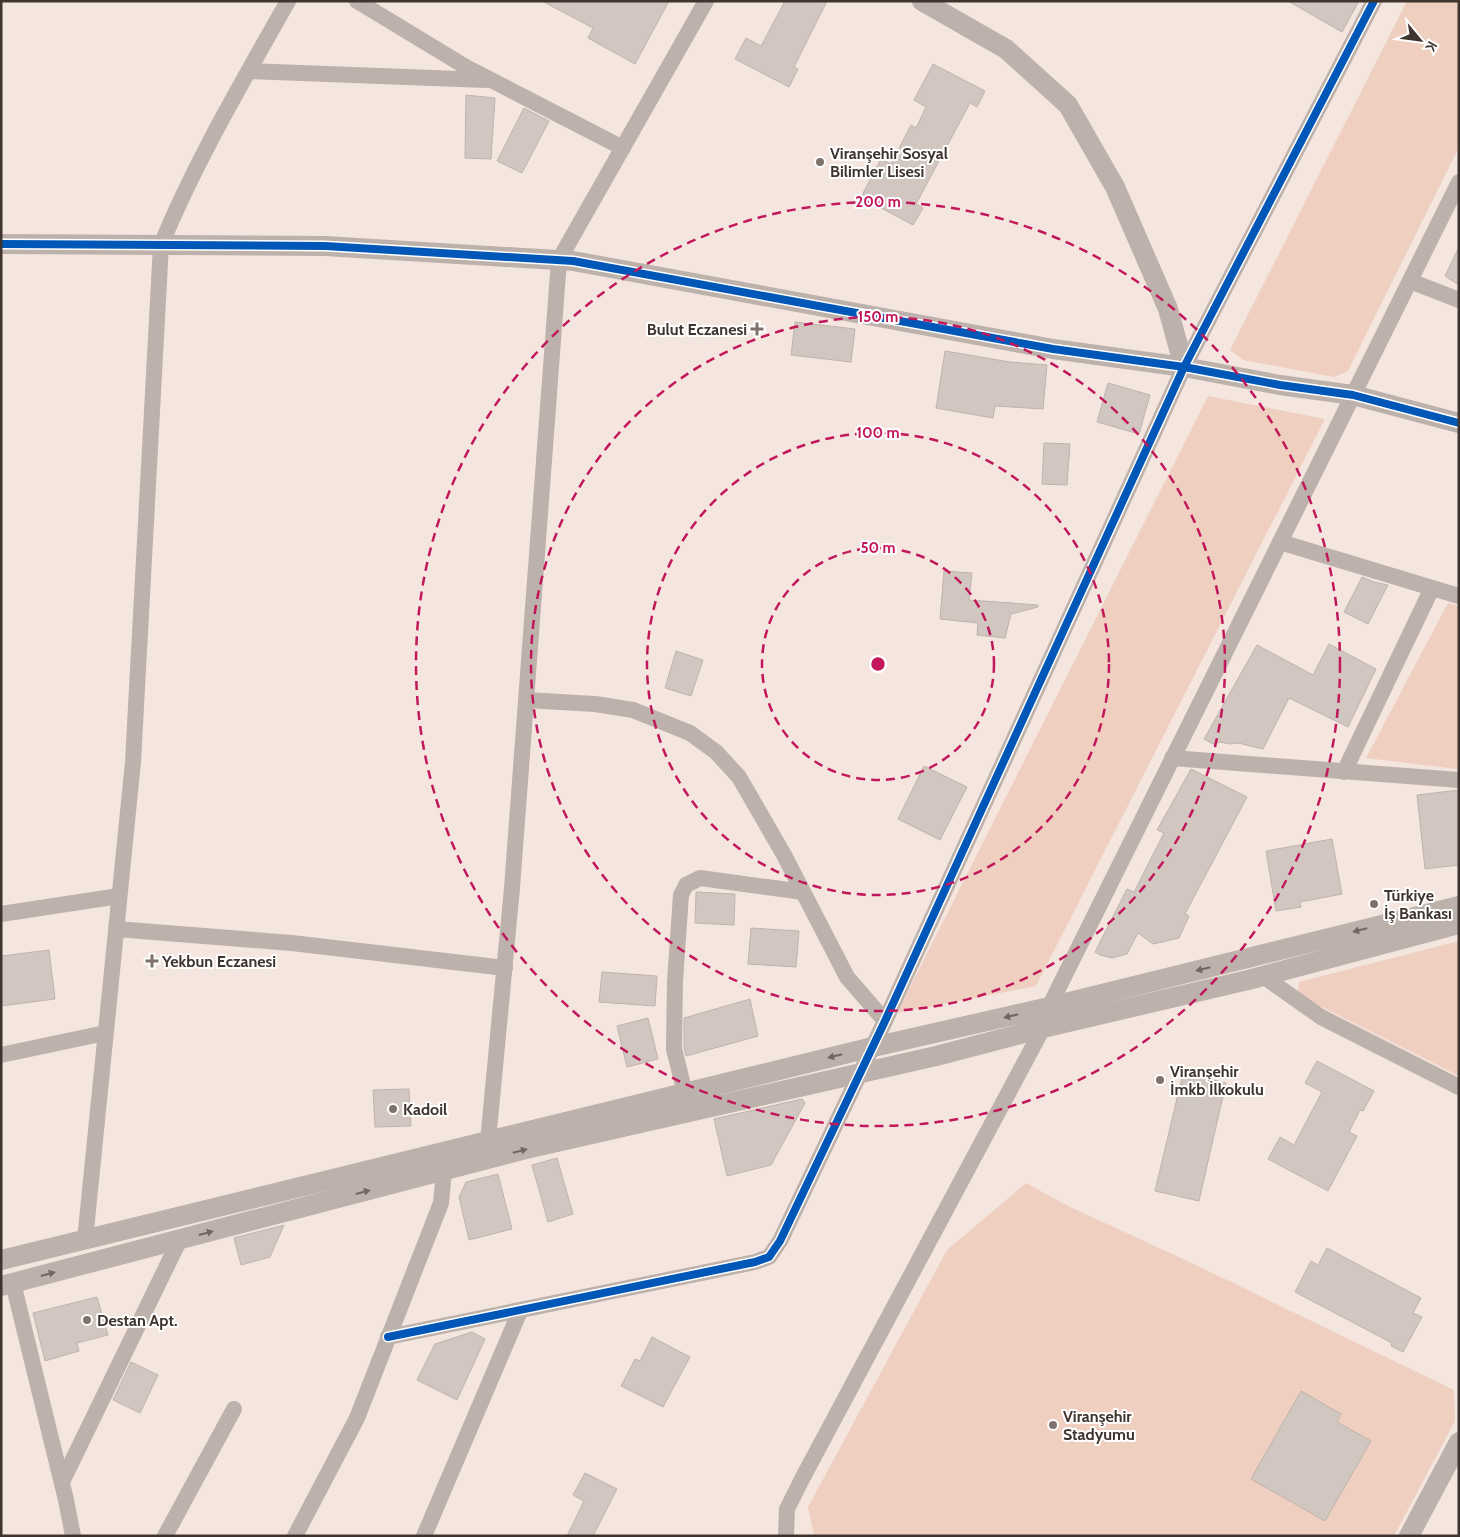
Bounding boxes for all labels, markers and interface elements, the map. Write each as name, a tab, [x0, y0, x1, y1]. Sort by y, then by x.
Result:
north arrow	[1395, 15, 1445, 65]
text: K	[1421, 38, 1441, 55]
place label: Viranşehir Sosyal Bilimler Lisesi	[830, 144, 948, 181]
marker: Viranşehir Sosyal Bilimler Lisesi	[814, 156, 826, 168]
text: 200 m	[855, 193, 901, 211]
text: 150 m	[858, 308, 898, 326]
place label: Bulut Eczanesi	[647, 320, 747, 339]
marker: Bulut Eczanesi	[751, 323, 763, 335]
text: 100 m	[856, 424, 900, 442]
text: 50 m	[860, 539, 896, 557]
centre of rings	[869, 655, 887, 673]
place label: Türkiye İş Bankası	[1384, 886, 1452, 923]
marker: Türkiye İş Bankası	[1368, 898, 1380, 910]
one-way arrow	[1353, 927, 1368, 935]
place label: Yekbun Eczanesi	[161, 952, 276, 971]
marker: Yekbun Eczanesi	[146, 955, 158, 967]
one-way arrow	[1195, 966, 1210, 974]
one-way arrow	[1003, 1012, 1018, 1020]
one-way arrow	[828, 1052, 843, 1060]
place label: Viranşehir İmkb İlkokulu	[1170, 1062, 1264, 1099]
marker: Viranşehir İmkb İlkokulu	[1154, 1074, 1166, 1086]
place label: Kadoil	[403, 1100, 447, 1119]
marker: Kadoil	[387, 1103, 399, 1115]
one-way arrow	[513, 1147, 528, 1155]
one-way arrow	[355, 1188, 370, 1196]
one-way arrow	[198, 1228, 213, 1236]
one-way arrow	[41, 1270, 56, 1278]
place label: Destan Apt.	[97, 1311, 177, 1330]
marker: Destan Apt.	[81, 1314, 93, 1326]
place label: Viranşehir Stadyumu	[1063, 1407, 1135, 1444]
marker: Viranşehir Stadyumu	[1047, 1419, 1059, 1431]

